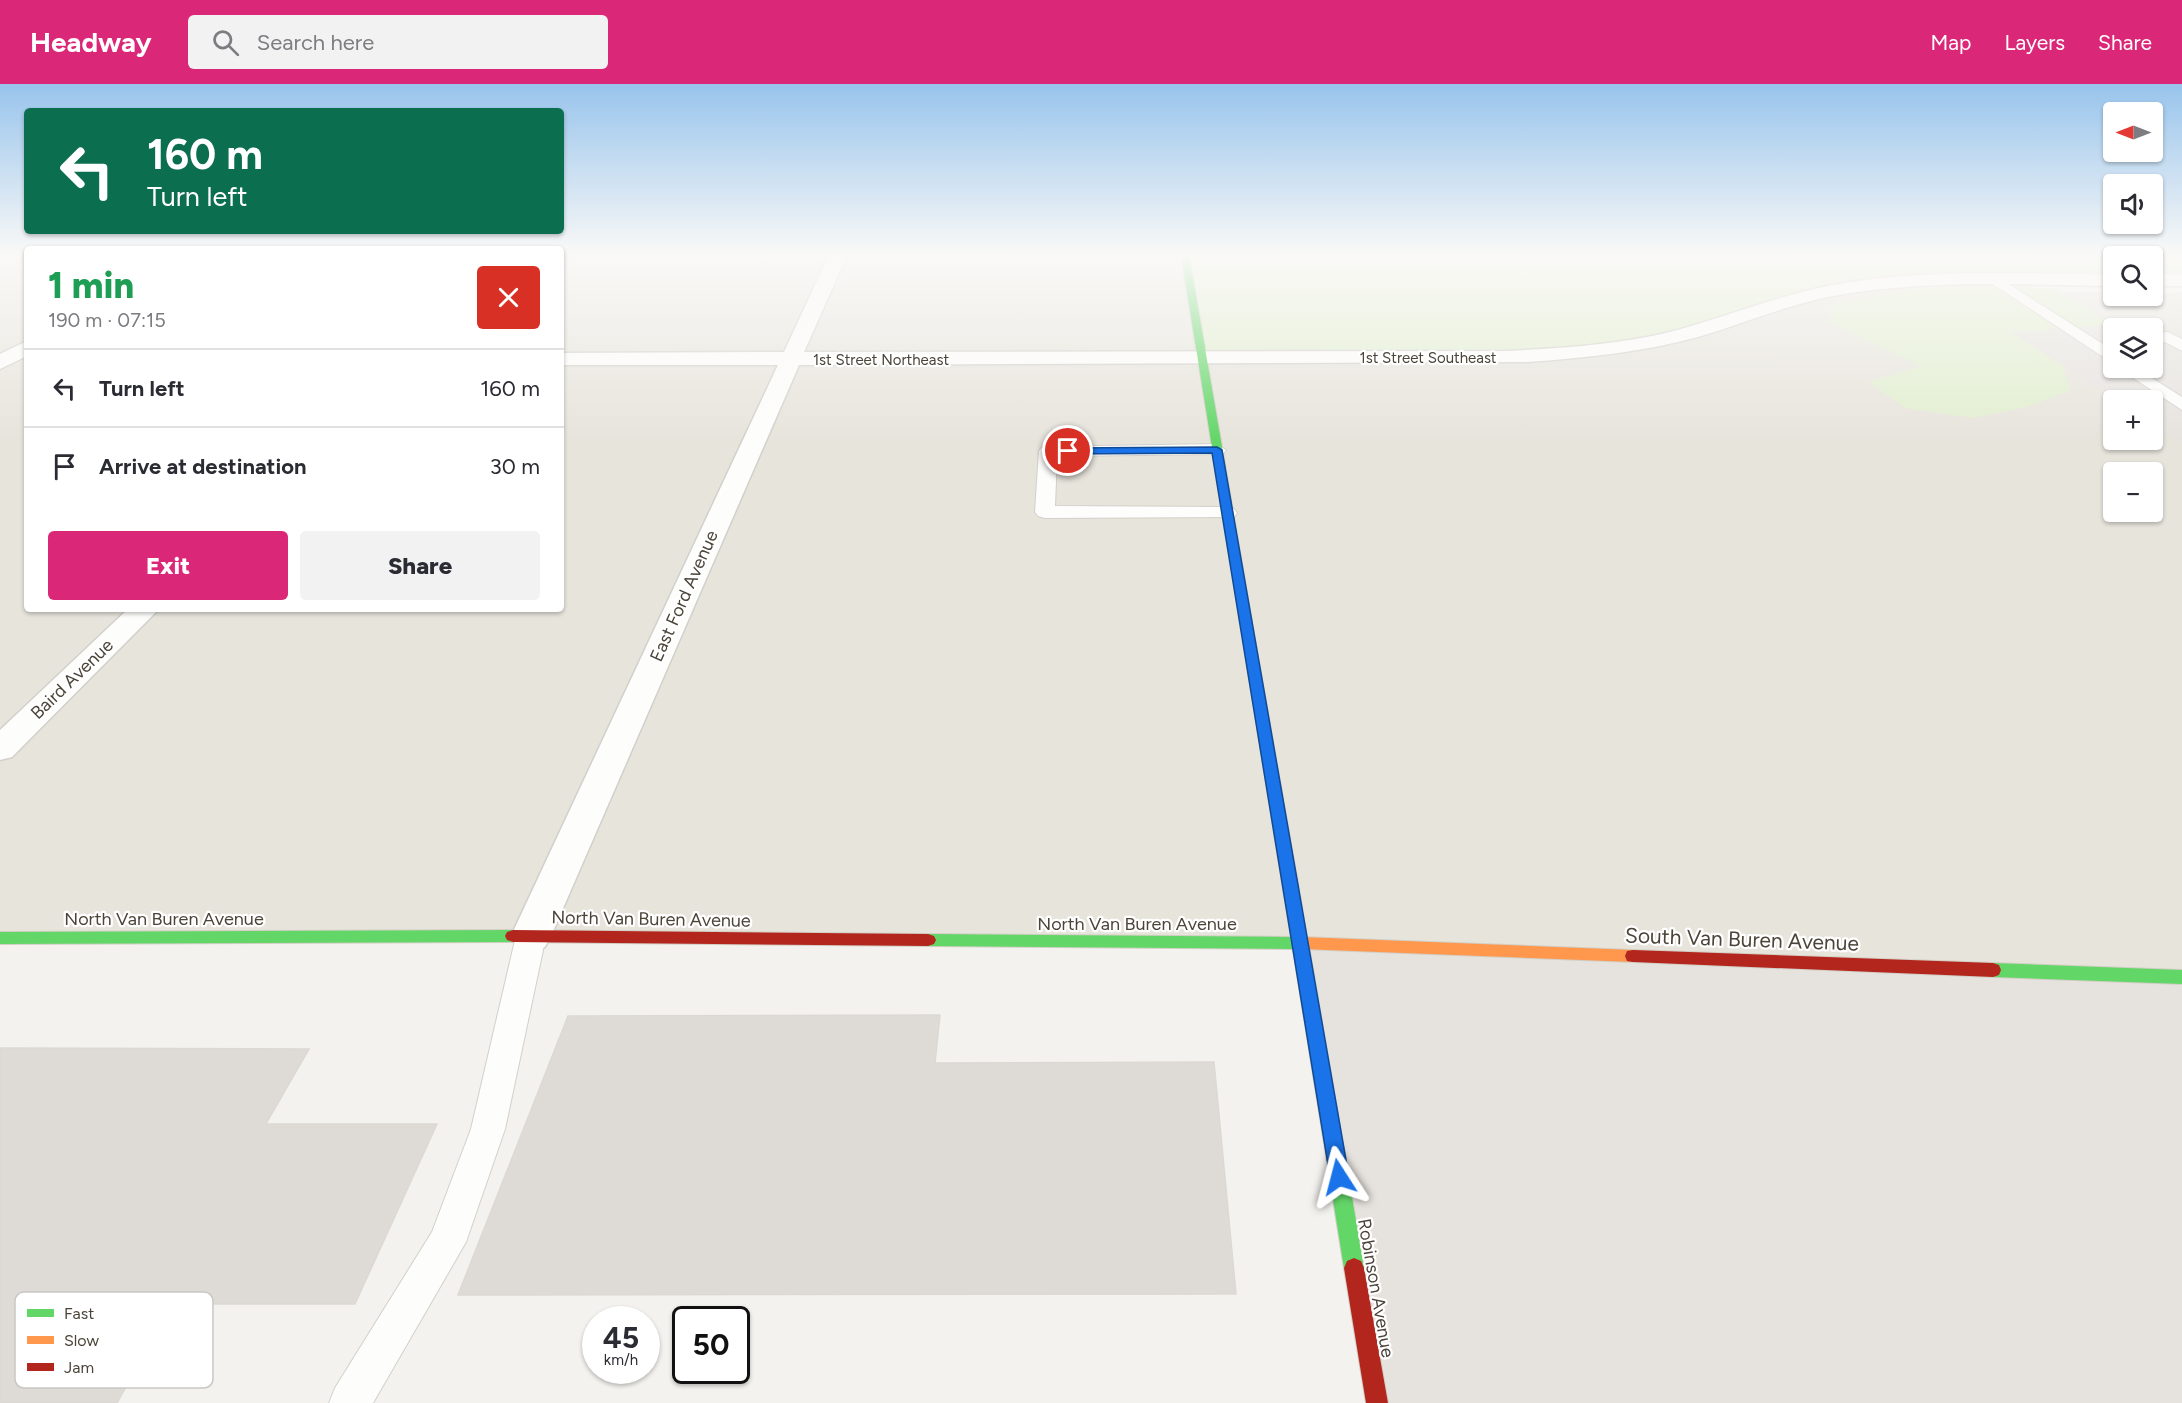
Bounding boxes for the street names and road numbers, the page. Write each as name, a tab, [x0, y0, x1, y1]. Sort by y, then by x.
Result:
street label: 1st Street Southeast	[1359, 349, 1497, 367]
street label: 1st Street Northeast	[813, 351, 949, 369]
street label: East Ford Avenue	[645, 527, 723, 665]
street label: Baird Avenue	[26, 634, 118, 724]
street label: North Van Buren Avenue	[551, 906, 751, 932]
street label: North Van Buren Avenue	[64, 908, 264, 930]
street label: North Van Buren Avenue	[1037, 913, 1237, 935]
street label: South Van Buren Avenue	[1625, 922, 1859, 956]
street label: Robinson Avenue	[1353, 1217, 1399, 1359]

